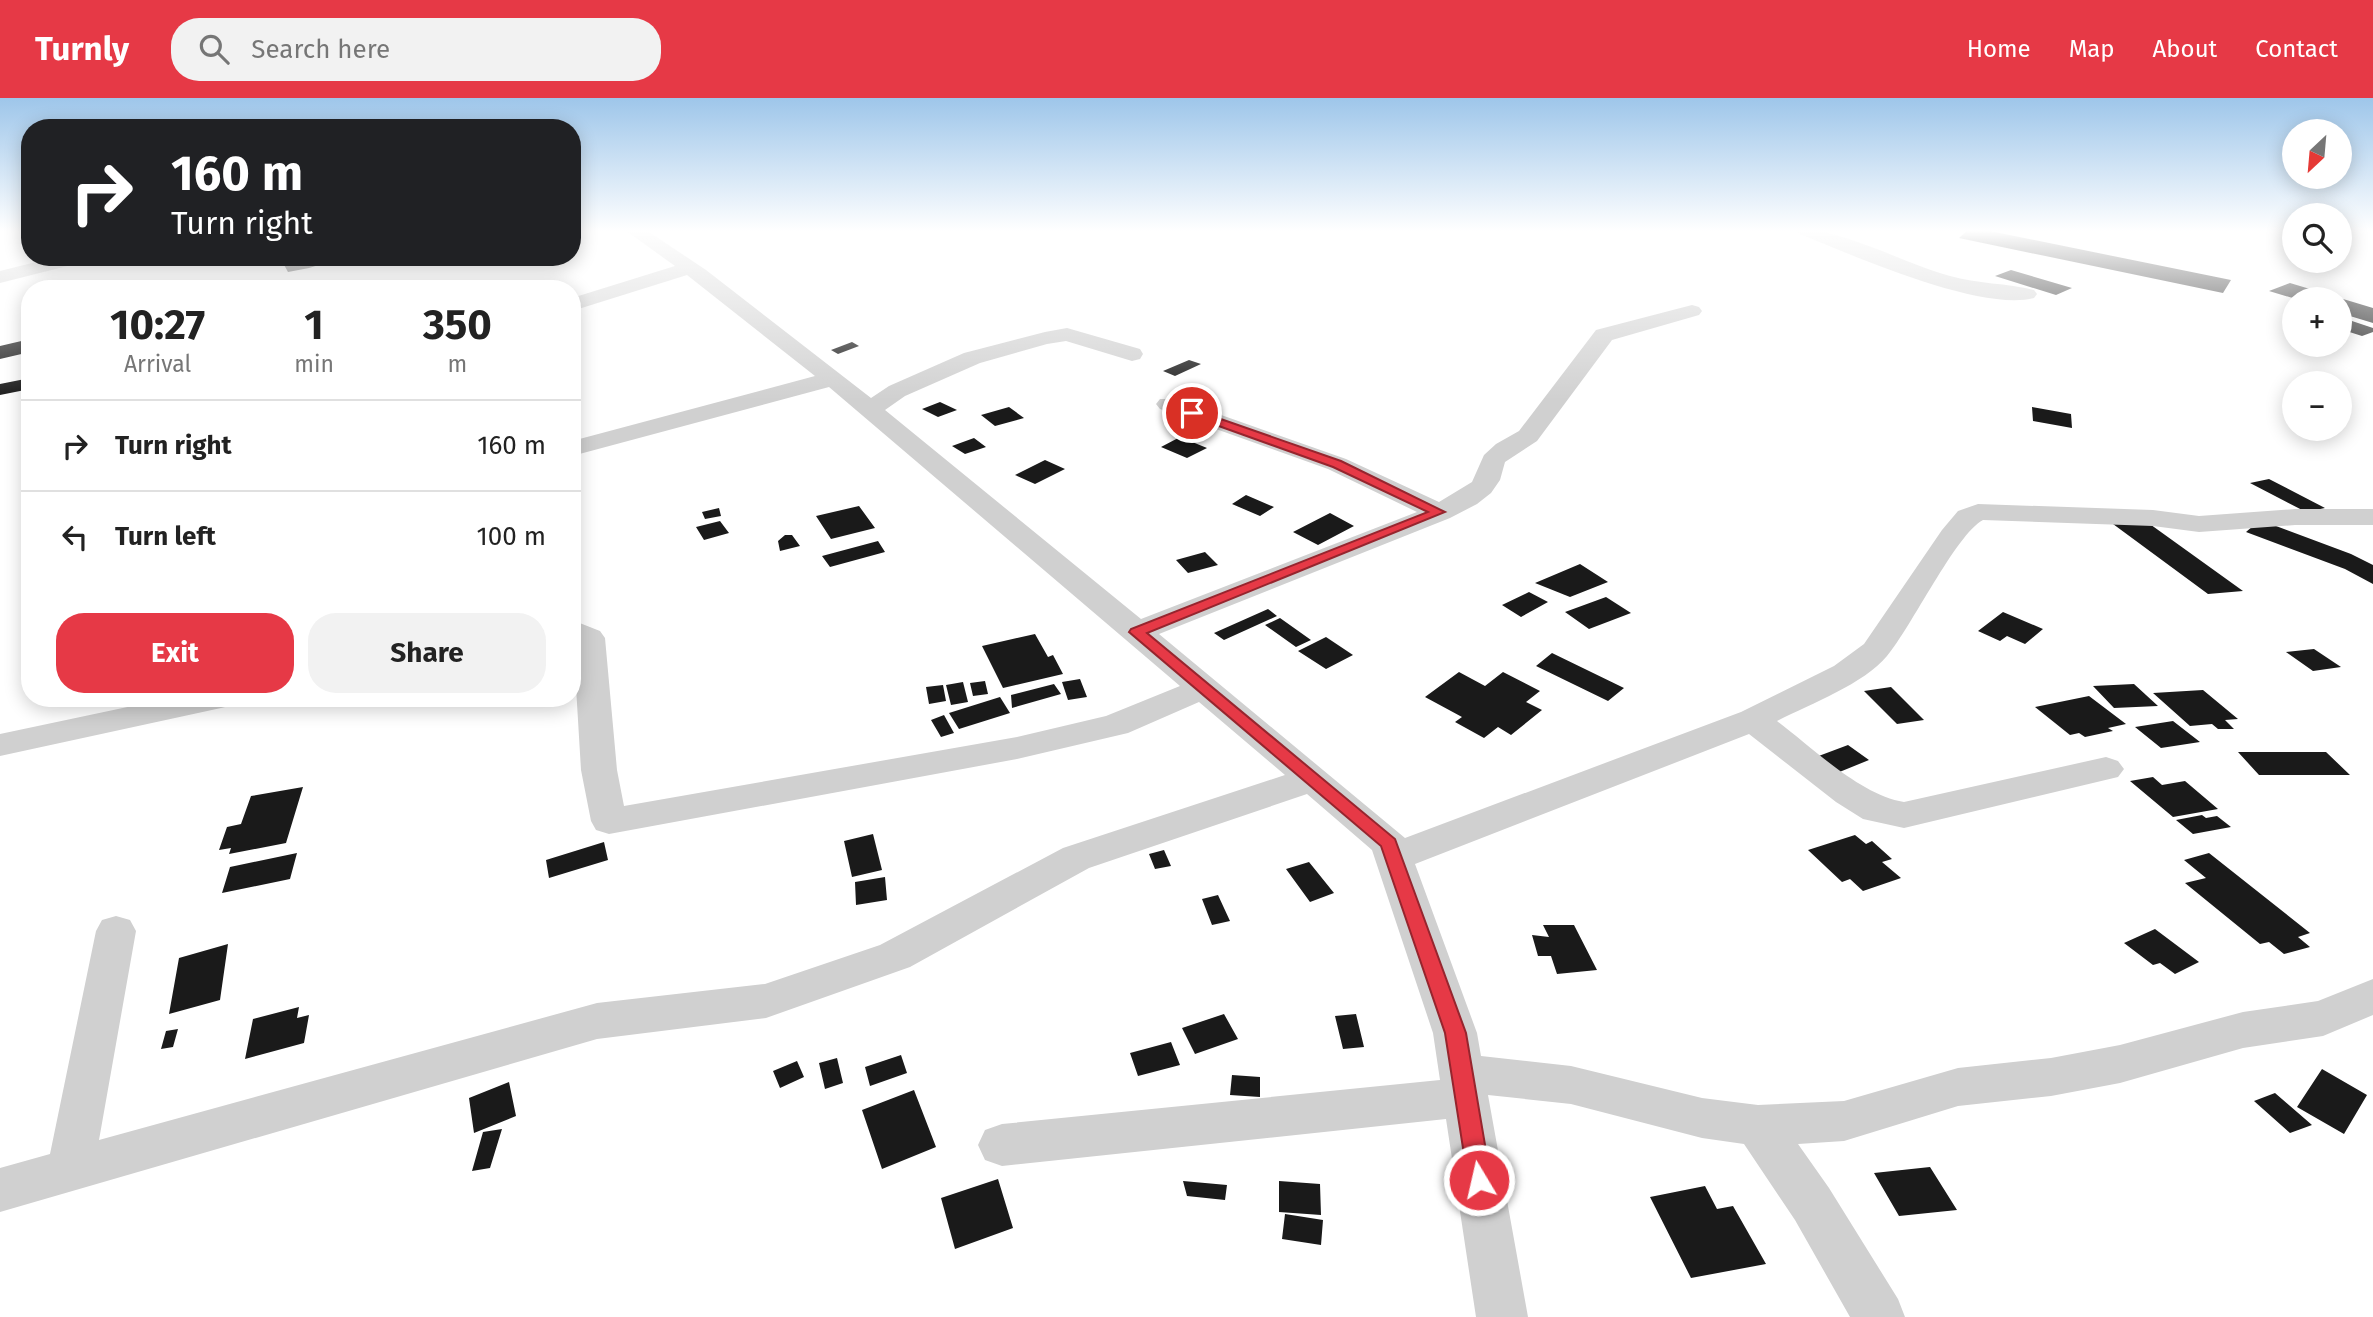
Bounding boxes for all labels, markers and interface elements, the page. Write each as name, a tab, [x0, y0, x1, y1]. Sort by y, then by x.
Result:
search box	[171, 18, 661, 81]
text: Turnly	[35, 29, 129, 69]
icon: search	[195, 30, 233, 68]
text: Search here	[251, 34, 390, 65]
text: Home	[1967, 35, 2031, 63]
text: Map	[2069, 35, 2115, 63]
text: About	[2153, 35, 2217, 63]
text: Contact	[2255, 35, 2338, 63]
north arrow	[2282, 119, 2352, 189]
map controls	[2282, 119, 2352, 441]
text: 160 m	[171, 144, 303, 203]
icon: right	[56, 147, 147, 238]
button: search	[2282, 203, 2352, 273]
text: Turn right	[171, 204, 313, 242]
button: +	[2282, 287, 2352, 357]
text: 10:27	[110, 300, 205, 350]
text: 1	[304, 300, 324, 350]
text: 350	[423, 300, 492, 350]
text: Arrival	[124, 350, 191, 378]
text: min	[294, 350, 334, 378]
text: m	[448, 350, 467, 378]
button: −	[2282, 371, 2352, 441]
pin	[1162, 383, 1222, 443]
icon: arrive	[1173, 394, 1211, 432]
icon: right	[56, 427, 94, 465]
text: Turn right	[115, 430, 232, 461]
text: 160 m	[477, 430, 546, 461]
icon: left	[56, 518, 94, 556]
text: Turn left	[115, 521, 216, 552]
text: 100 m	[477, 521, 546, 552]
button: Exit	[56, 613, 294, 693]
button: Share	[308, 613, 546, 693]
position arrow	[1442, 1143, 1516, 1217]

